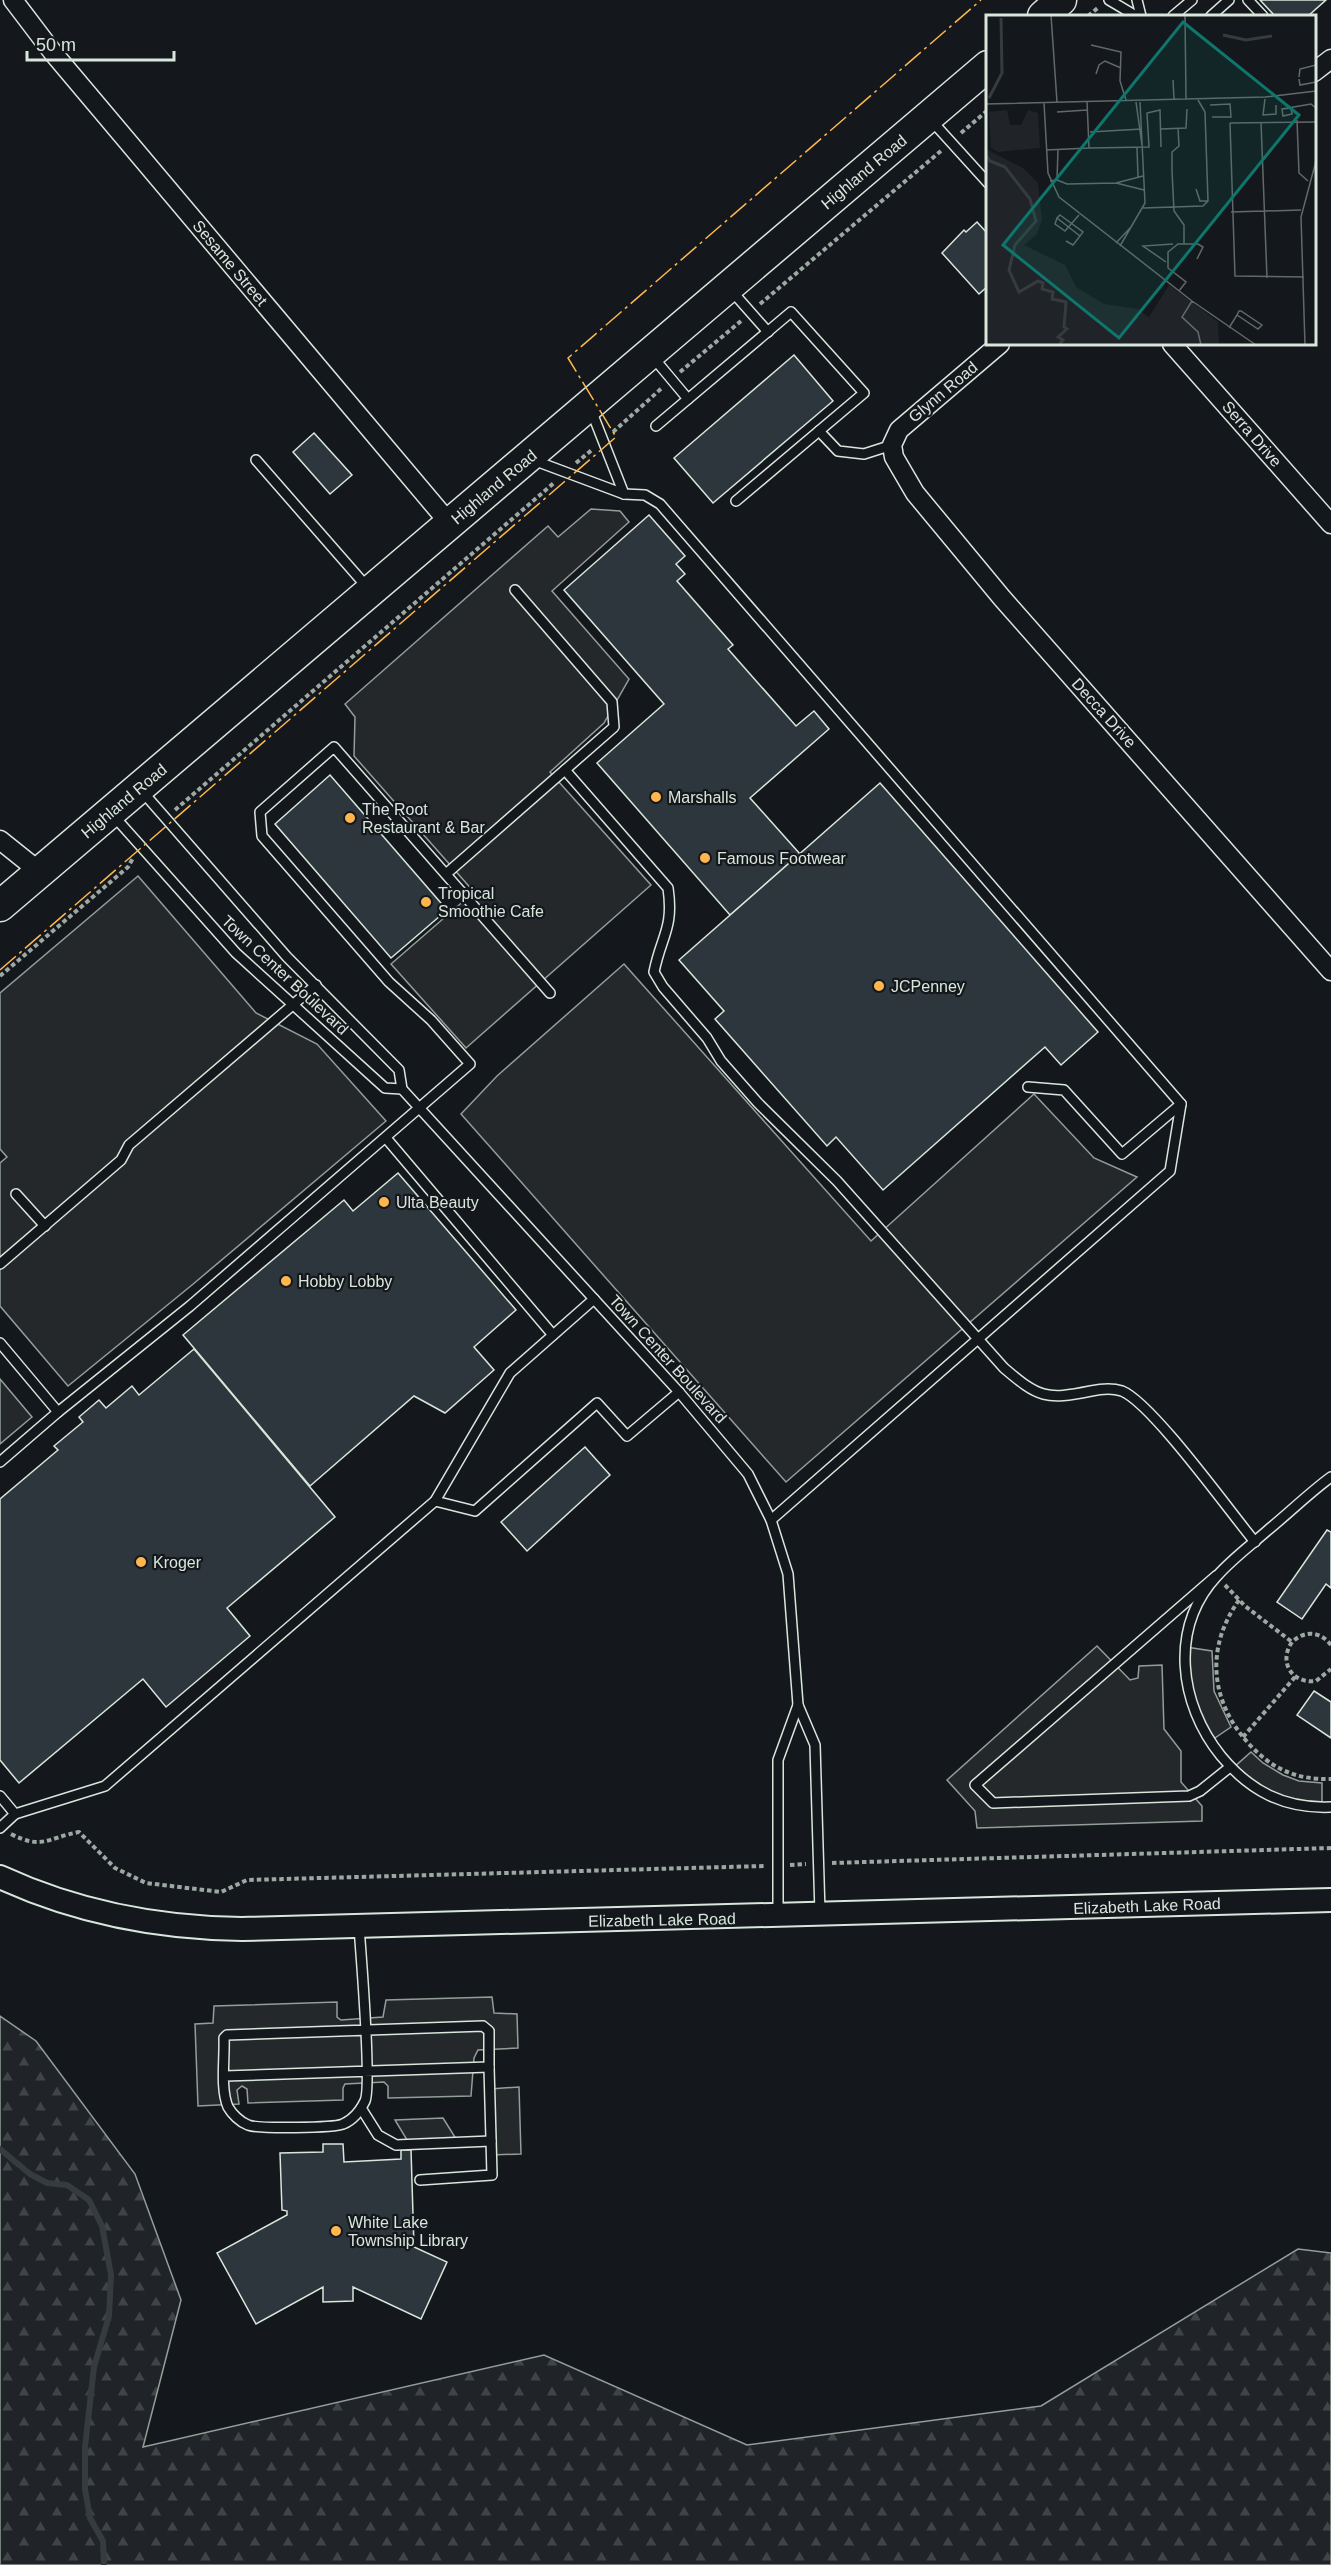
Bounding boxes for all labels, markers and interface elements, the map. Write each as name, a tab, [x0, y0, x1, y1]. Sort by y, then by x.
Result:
inset map	[986, 15, 1316, 345]
scale bar	[27, 24, 174, 62]
text: 50 m	[36, 35, 76, 55]
street label: Highland Road	[818, 131, 910, 213]
street label: Sesame Street	[189, 217, 271, 309]
street label: Glynn Road	[905, 358, 981, 426]
street label: Serra Drive	[1219, 398, 1285, 470]
street label: Highland Road	[448, 446, 540, 528]
street label: Decca Drive	[1069, 675, 1140, 751]
street label: Highland Road	[78, 760, 170, 842]
place label: Marshalls	[668, 789, 736, 806]
marker: Marshalls	[649, 790, 663, 804]
place label: The Root Restaurant & Bar	[362, 801, 485, 836]
marker: The Root Restaurant & Bar	[343, 811, 357, 825]
place label: Famous Footwear	[717, 850, 847, 867]
marker: Famous Footwear	[698, 851, 712, 865]
place label: Tropical Smoothie Cafe	[438, 885, 544, 920]
marker: Tropical Smoothie Cafe	[419, 895, 433, 909]
street label: Town Center Boulevard	[218, 912, 352, 1038]
place label: JCPenney	[891, 978, 965, 995]
marker: JCPenney	[872, 979, 886, 993]
place label: Ulta Beauty	[396, 1194, 479, 1211]
marker: Ulta Beauty	[377, 1195, 391, 1209]
place label: Hobby Lobby	[298, 1273, 392, 1290]
marker: Hobby Lobby	[279, 1274, 293, 1288]
street label: Town Center Boulevard	[606, 1292, 730, 1426]
place label: Kroger	[153, 1554, 202, 1571]
marker: Kroger	[134, 1555, 148, 1569]
street label: Elizabeth Lake Road	[1073, 1895, 1221, 1917]
street label: Elizabeth Lake Road	[588, 1910, 736, 1930]
place label: White Lake Township Library	[348, 2214, 468, 2249]
marker: White Lake Township Library	[329, 2224, 343, 2238]

